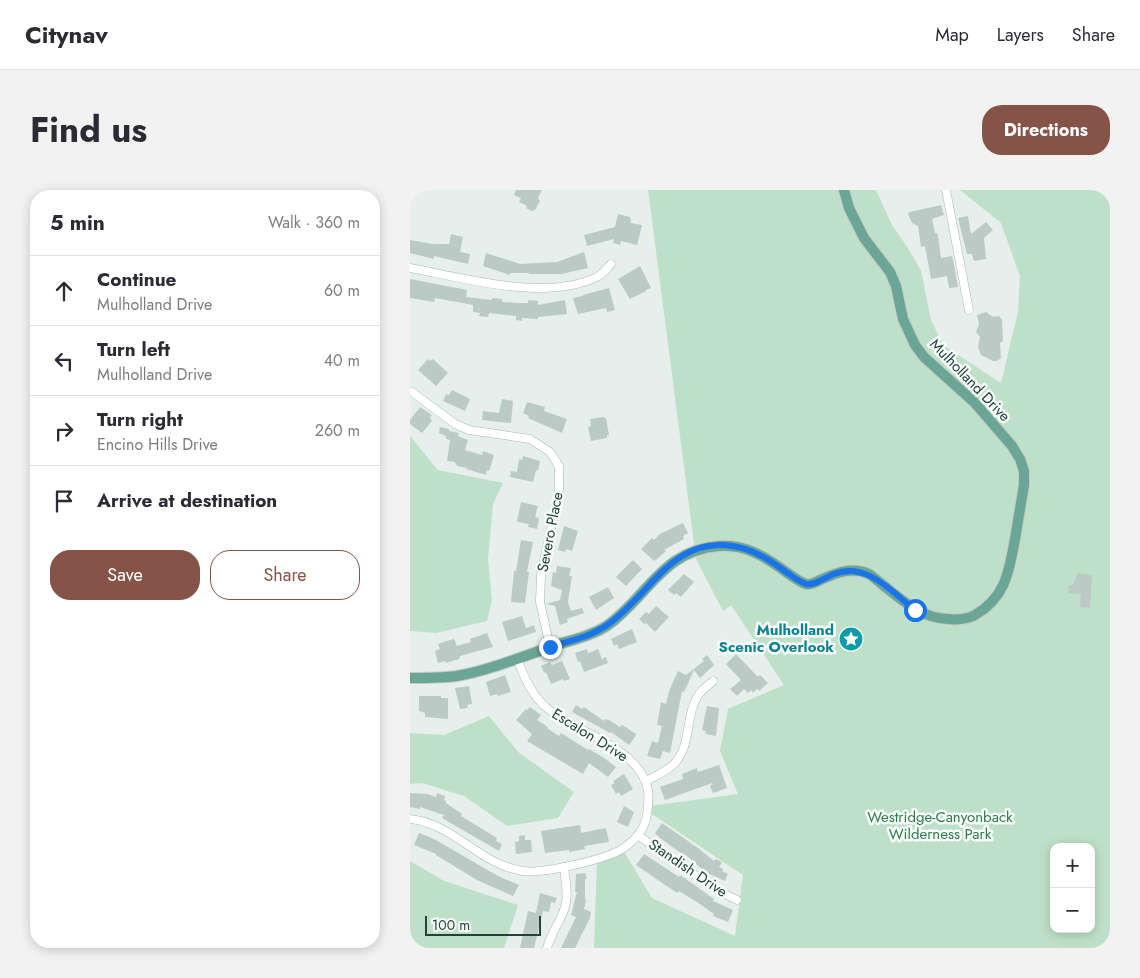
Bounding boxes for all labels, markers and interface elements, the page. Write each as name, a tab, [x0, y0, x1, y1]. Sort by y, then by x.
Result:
text: Citynav	[25, 17, 108, 52]
text: Map	[935, 22, 969, 48]
text: Layers	[997, 22, 1044, 48]
text: Share	[1072, 22, 1115, 48]
text: Find us	[30, 105, 147, 155]
button: Directions	[982, 105, 1110, 155]
text: 5 min	[50, 208, 105, 238]
text: Walk · 360 m	[268, 211, 360, 234]
text: Continue	[97, 266, 176, 293]
icon: ahead	[50, 277, 78, 305]
text: 60 m	[324, 279, 360, 302]
text: Mulholland Drive	[97, 293, 212, 316]
street label: Mulholland Drive	[925, 334, 1016, 427]
text: Turn left	[97, 336, 170, 363]
icon: left	[50, 347, 78, 375]
text: 40 m	[324, 349, 360, 372]
text: Mulholland Drive	[97, 363, 212, 386]
text: Turn right	[97, 406, 183, 433]
icon: right	[50, 417, 78, 445]
text: 260 m	[315, 419, 360, 442]
text: Encino Hills Drive	[97, 433, 218, 456]
icon: arrive	[50, 487, 78, 515]
text: Arrive at destination	[97, 487, 277, 514]
street label: Severo Place	[531, 490, 569, 574]
button: Save	[50, 550, 200, 600]
button: Share	[210, 550, 360, 600]
route start	[904, 599, 927, 622]
place label: Mulholland Scenic Overlook	[719, 619, 834, 658]
place icon: Mulholland Scenic Overlook	[838, 626, 864, 652]
route end	[539, 636, 562, 659]
street label: Escalon Drive	[548, 703, 633, 767]
park label: Westridge-Canyonback Wilderness Park	[867, 806, 1013, 845]
street label: Standish Drive	[644, 833, 732, 903]
map controls	[1050, 843, 1095, 933]
button: +	[1050, 843, 1095, 888]
button: −	[1050, 888, 1095, 933]
scale bar	[425, 913, 541, 936]
text: 100 m	[432, 915, 470, 935]

